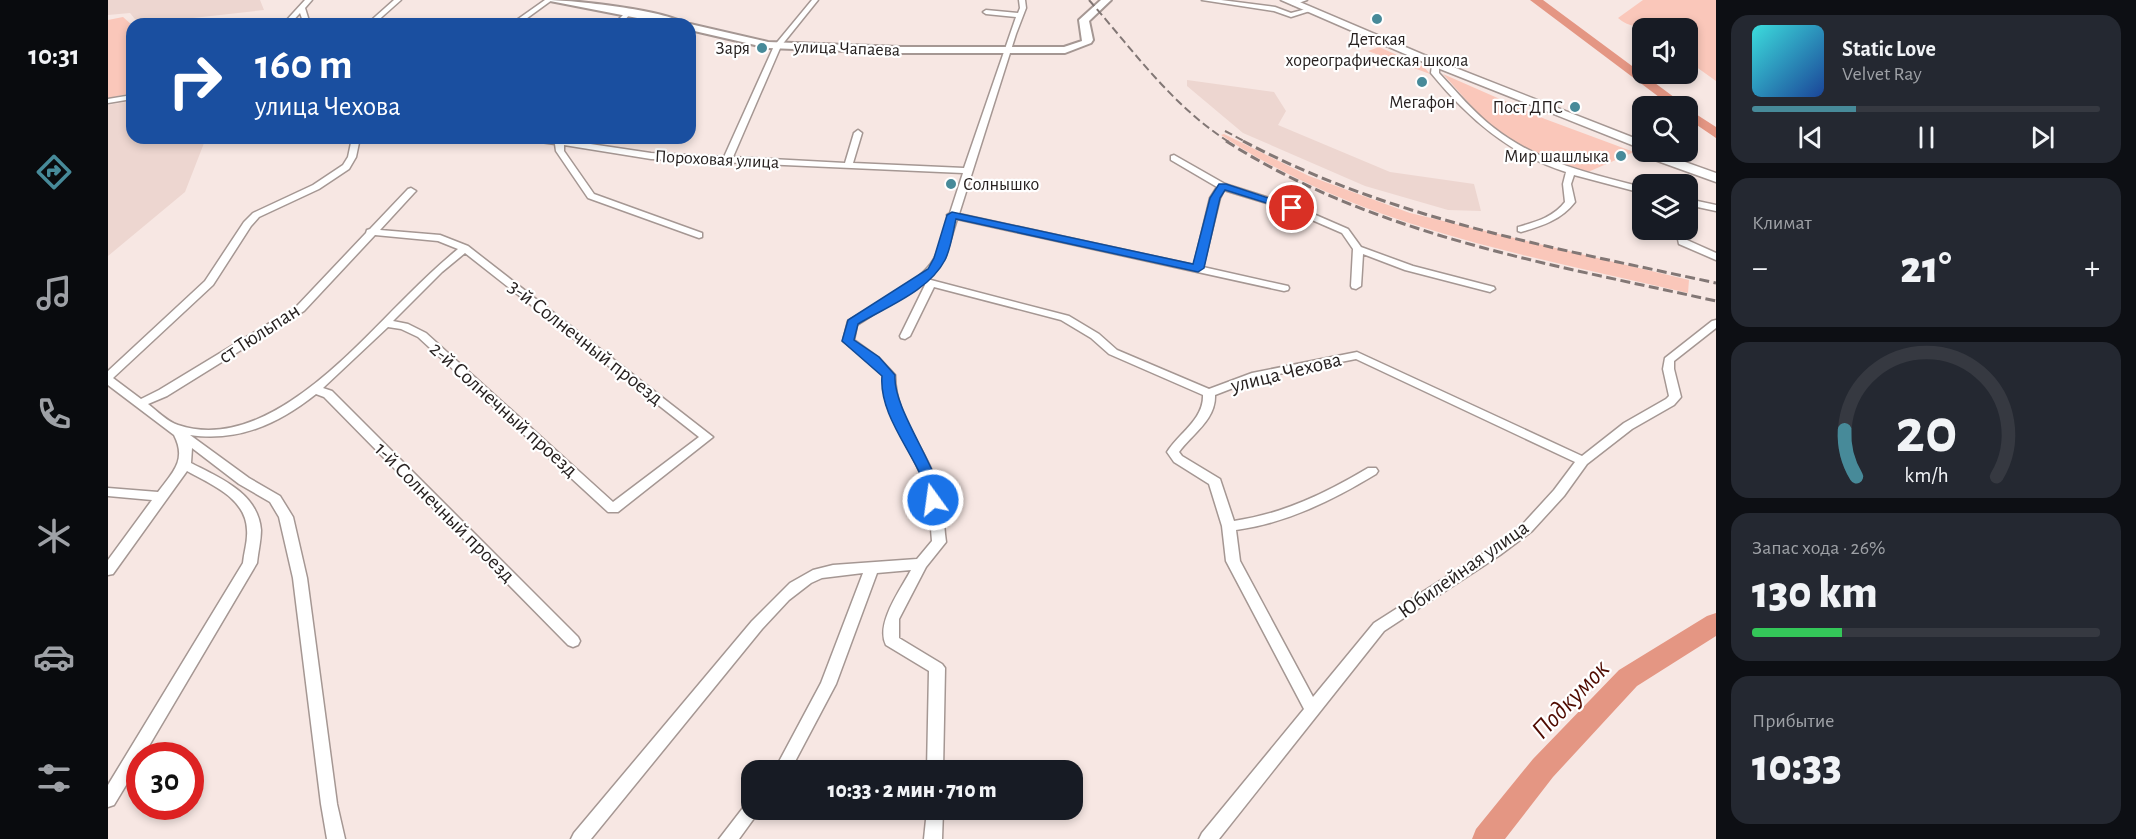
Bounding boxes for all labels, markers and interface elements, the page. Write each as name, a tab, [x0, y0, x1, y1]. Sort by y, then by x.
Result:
marker: Детская хореографическая школа	[1370, 12, 1384, 26]
map controls	[1632, 18, 1698, 240]
button: sound	[1632, 18, 1698, 84]
place label: Детская хореографическая школа	[1286, 31, 1468, 70]
street label: улица Чапаева	[792, 38, 901, 60]
text: Static Love	[1842, 38, 1936, 60]
place label: Заря	[715, 40, 750, 58]
marker: Заря	[755, 41, 769, 55]
text: 10:31	[28, 42, 80, 69]
icon: right	[156, 42, 234, 120]
text: 160 m	[255, 44, 353, 86]
text: Velvet Ray	[1842, 64, 1922, 84]
marker: Мегафон	[1415, 75, 1429, 89]
text: улица Чехова	[255, 93, 401, 120]
place label: Мегафон	[1389, 94, 1455, 112]
button: search	[1632, 96, 1698, 162]
place label: Пост ДПС	[1493, 99, 1563, 117]
marker: Пост ДПС	[1568, 100, 1582, 114]
icon: previous	[1794, 121, 1827, 154]
icon: pause	[1910, 121, 1943, 154]
icon: next	[2026, 121, 2059, 154]
street label: Пороховая улица	[654, 148, 780, 172]
place label: Мир шашлыка	[1504, 148, 1609, 166]
marker: Мир шашлыка	[1614, 149, 1628, 163]
icon: directions	[33, 151, 75, 193]
button: layers	[1632, 174, 1698, 240]
place label: Солнышко	[963, 176, 1039, 194]
marker: Солнышко	[944, 177, 958, 191]
pin	[1266, 182, 1317, 233]
icon: arrive	[1275, 191, 1308, 224]
text: Климат	[1752, 213, 1812, 233]
text: 21°	[1900, 246, 1952, 291]
text: −	[1752, 252, 1768, 285]
text: +	[2084, 252, 2100, 285]
icon: music	[33, 272, 75, 314]
street label: 3-й Солнечный проезд	[504, 276, 667, 409]
street label: ст Тюльпан	[215, 300, 304, 367]
street label: 2-й Солнечный проезд	[426, 338, 582, 481]
street label: улица Чехова	[1228, 348, 1344, 397]
icon: phone	[33, 393, 75, 435]
text: 20	[1895, 401, 1957, 463]
street label: 1-й Солнечный проезд	[371, 438, 519, 586]
text: km/h	[1904, 465, 1948, 486]
position arrow	[901, 468, 965, 532]
icon: climate	[33, 515, 75, 557]
street label: Юбилейная улица	[1394, 516, 1533, 622]
text: Запас хода · 26%	[1752, 538, 1886, 558]
text: 130 km	[1752, 571, 1878, 616]
icon: car	[33, 636, 75, 678]
water label: Подкумок	[1526, 654, 1615, 744]
text: Прибытие	[1752, 711, 1834, 731]
speed limit sign: 30	[126, 742, 204, 820]
text: 10:33	[1752, 744, 1842, 789]
icon: filters	[33, 757, 75, 799]
text: 10:33 · 2 мин · 710 m	[827, 779, 997, 801]

